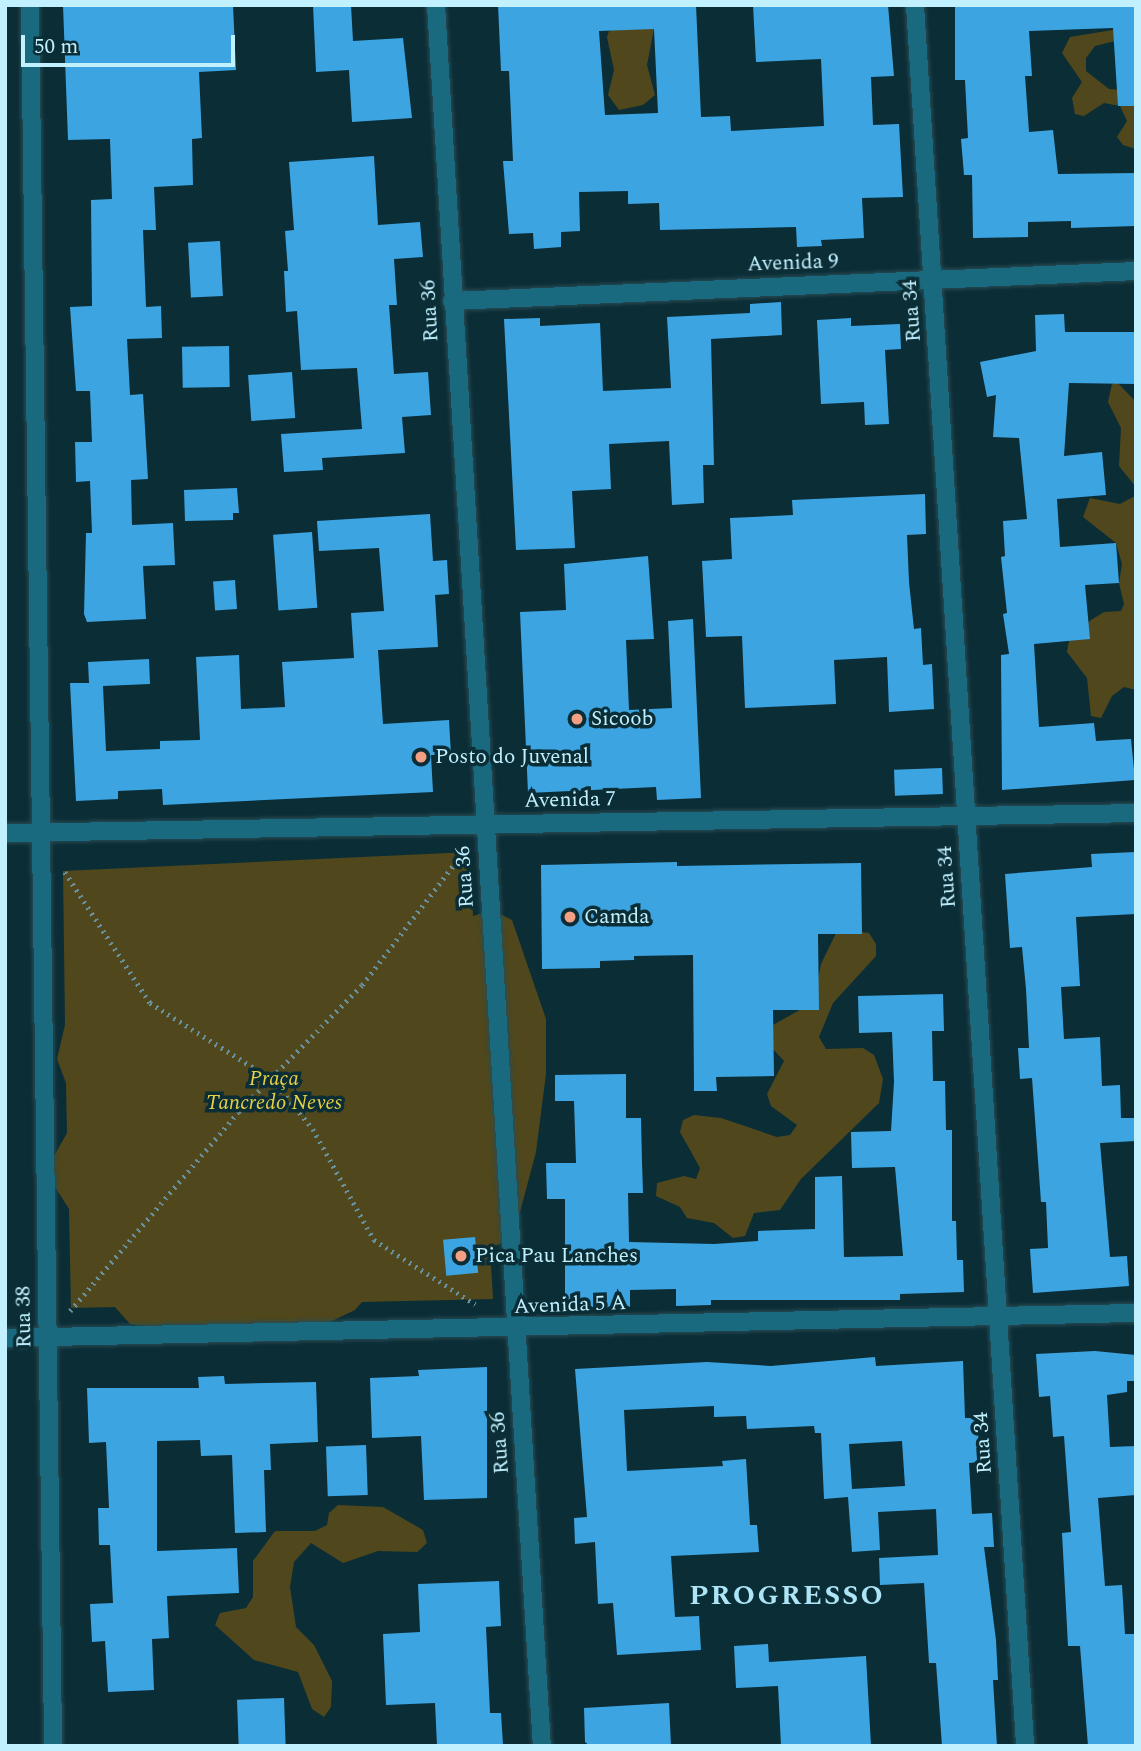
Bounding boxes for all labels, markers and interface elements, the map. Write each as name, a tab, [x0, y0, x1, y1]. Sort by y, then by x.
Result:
scale bar	[24, 21, 238, 65]
text: 50 m	[34, 31, 78, 63]
street label: Avenida 9	[747, 249, 839, 277]
street label: Rua 36	[416, 279, 444, 343]
street label: Rua 34	[897, 279, 927, 343]
place label: Sicoob	[591, 706, 653, 732]
marker: Sicoob	[569, 711, 585, 727]
place label: Posto do Juvenal	[435, 744, 589, 770]
marker: Posto do Juvenal	[413, 749, 429, 765]
street label: Avenida 7	[524, 787, 616, 813]
street label: Rua 36	[450, 845, 480, 909]
street label: Rua 34	[932, 845, 962, 909]
place label: Camda	[584, 904, 650, 930]
marker: Camda	[562, 909, 578, 925]
park label: Praça Tancredo Neves	[206, 1066, 342, 1116]
place label: Pica Pau Lanches	[475, 1243, 638, 1269]
marker: Pica Pau Lanches	[453, 1248, 469, 1264]
street label: Rua 38	[11, 1286, 37, 1348]
street label: Avenida 5 A	[513, 1290, 627, 1320]
street label: Rua 36	[485, 1411, 515, 1475]
street label: Rua 34	[968, 1411, 998, 1475]
district label: PROGRESSO	[690, 1579, 884, 1613]

